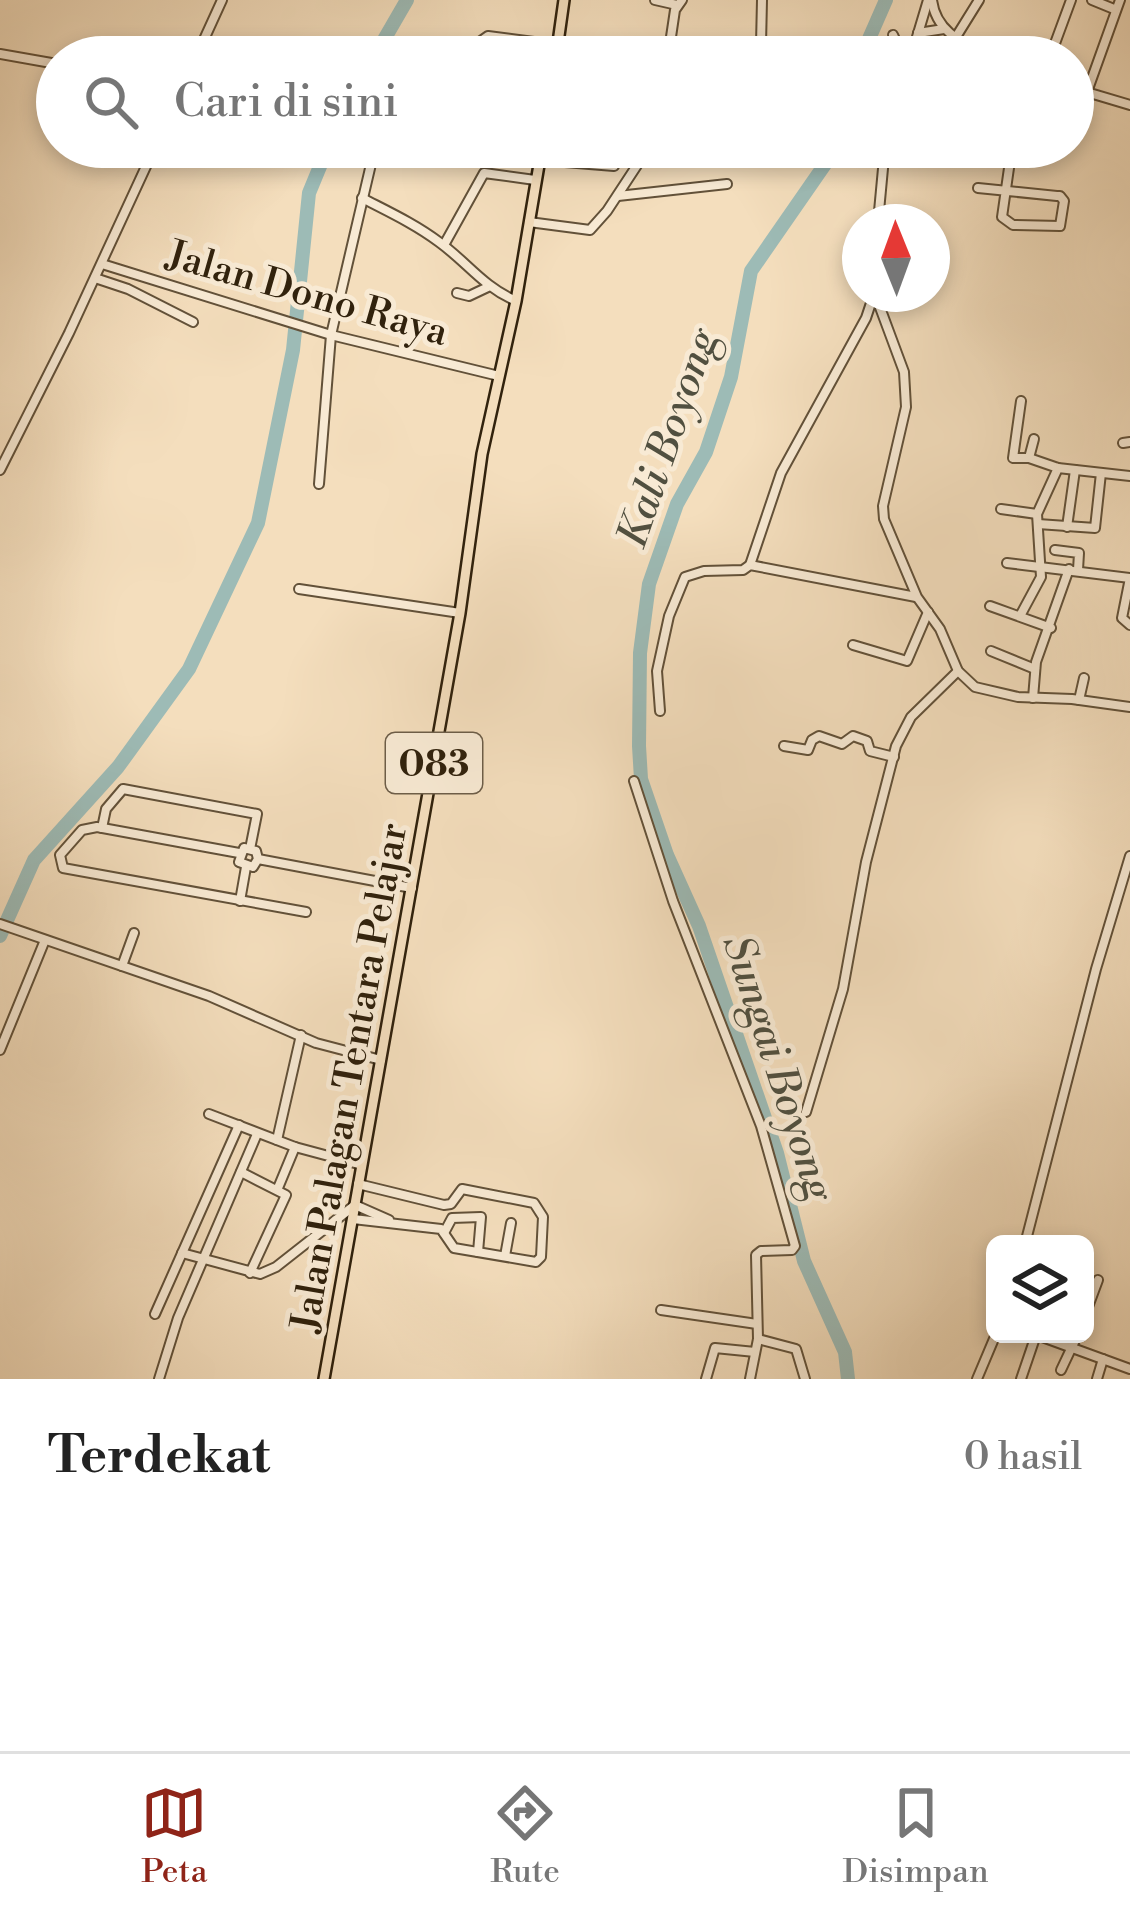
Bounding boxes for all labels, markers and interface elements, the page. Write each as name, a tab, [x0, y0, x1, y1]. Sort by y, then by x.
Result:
search box	[36, 36, 1094, 168]
icon: search	[78, 69, 144, 135]
text: Cari di sini	[174, 74, 398, 131]
north arrow	[842, 204, 950, 312]
street label: Jalan Dono Raya	[159, 230, 454, 358]
water label: Kali Boyong	[606, 320, 731, 555]
road number: 083	[386, 733, 482, 793]
street label: Jalan Palagan Tentara Pelajar	[281, 819, 419, 1337]
water label: Sungai Boyong	[710, 928, 846, 1209]
map controls	[986, 1235, 1094, 1343]
button: layers	[986, 1235, 1094, 1343]
text: Terdekat	[48, 1425, 270, 1489]
text: 0 hasil	[964, 1433, 1082, 1482]
tab: Peta	[141, 1780, 207, 1893]
tab: Rute	[490, 1780, 560, 1893]
tab: Disimpan	[843, 1780, 989, 1893]

